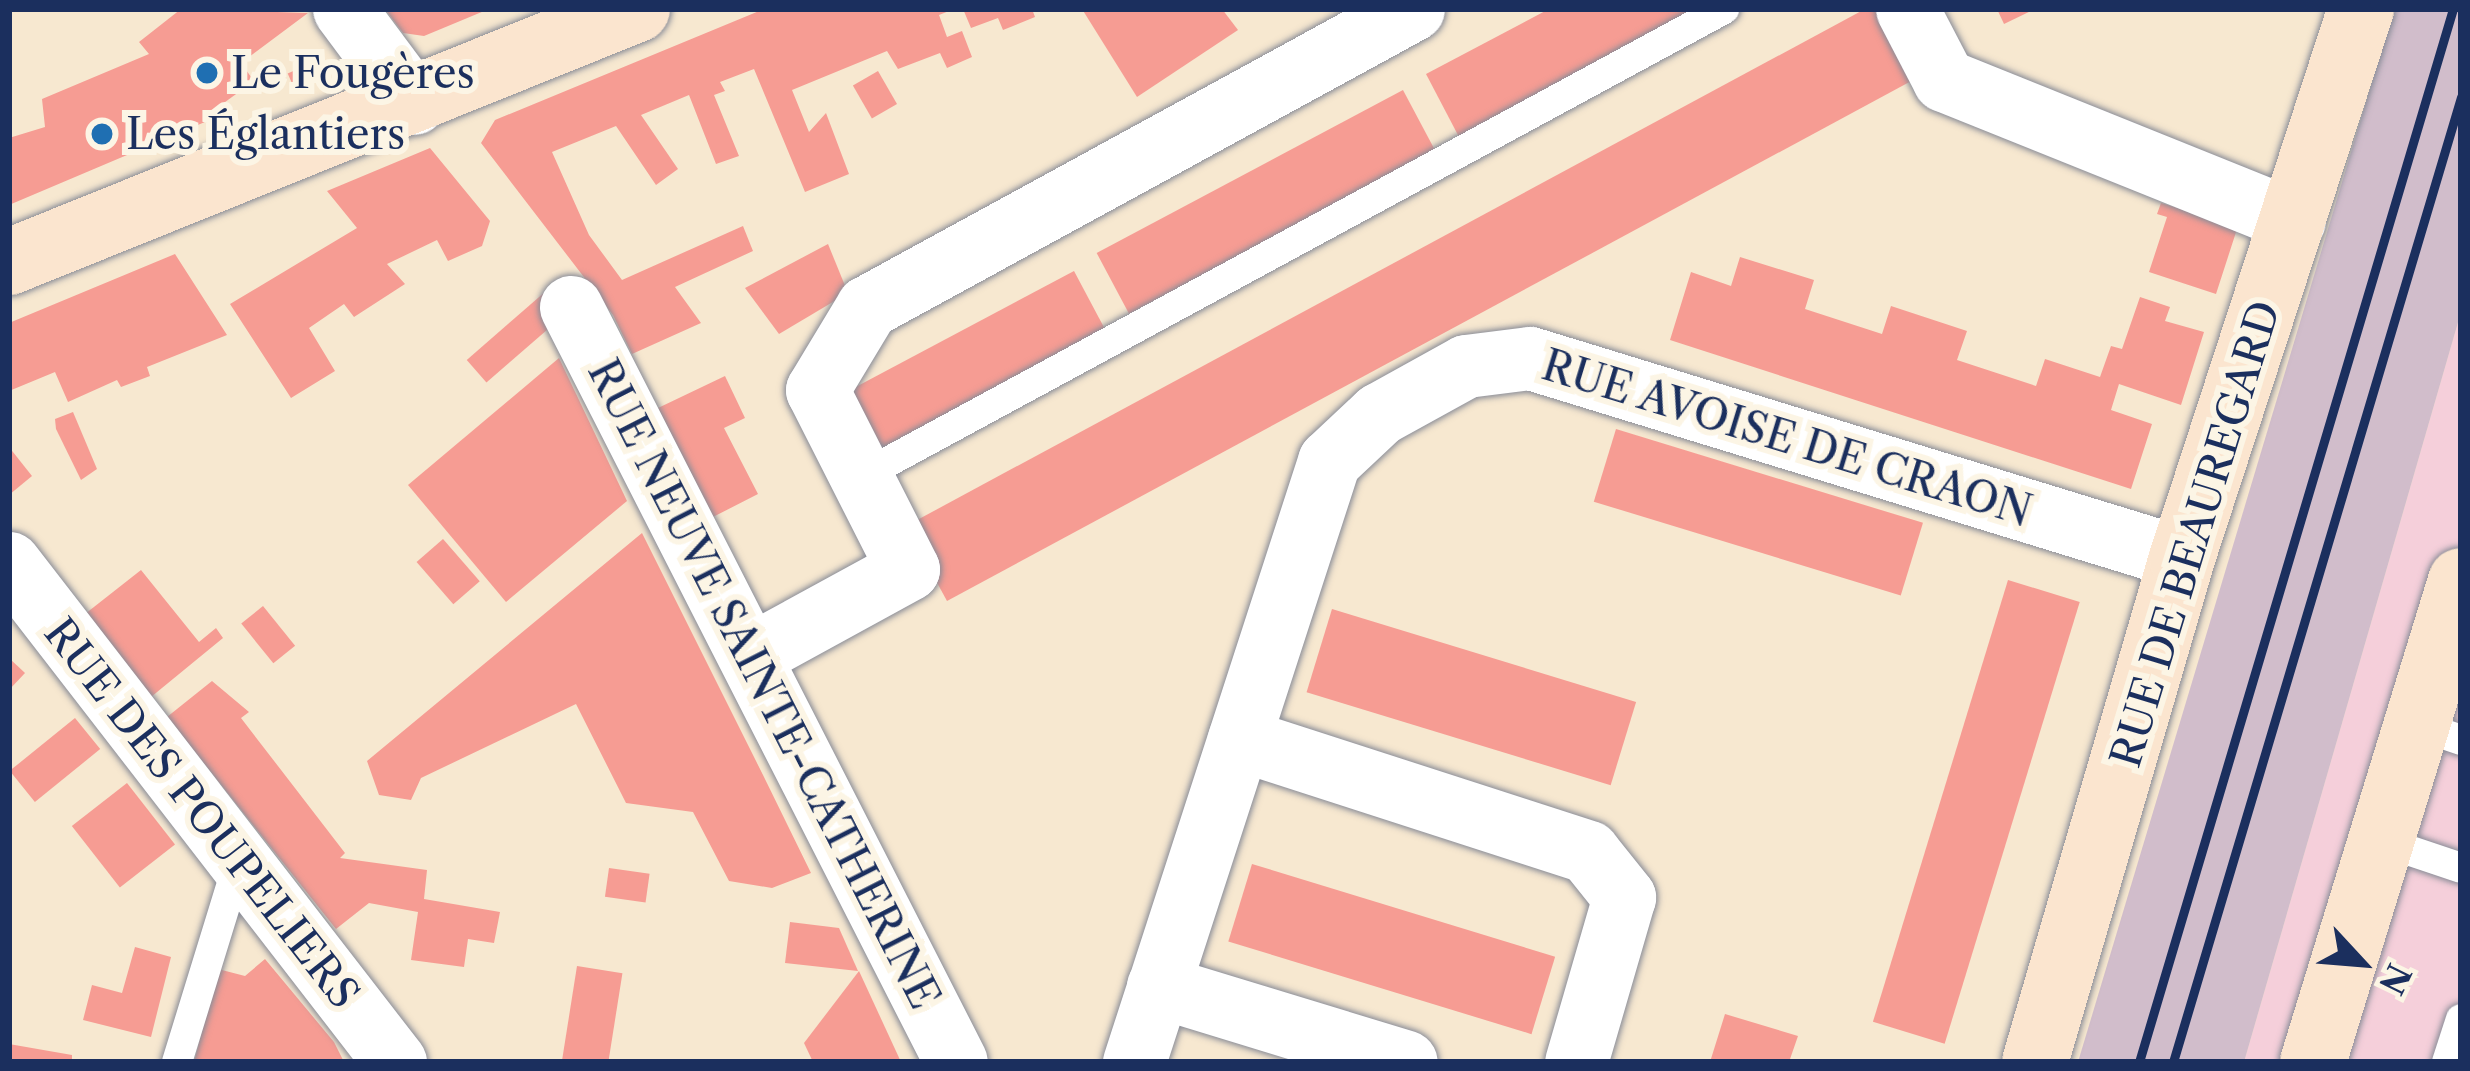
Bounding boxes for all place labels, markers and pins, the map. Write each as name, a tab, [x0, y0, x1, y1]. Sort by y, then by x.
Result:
place label: Le Fougères	[231, 48, 475, 98]
marker: Le Fougères	[194, 60, 220, 86]
place label: Les Églantiers	[126, 109, 405, 159]
marker: Les Églantiers	[89, 121, 115, 147]

